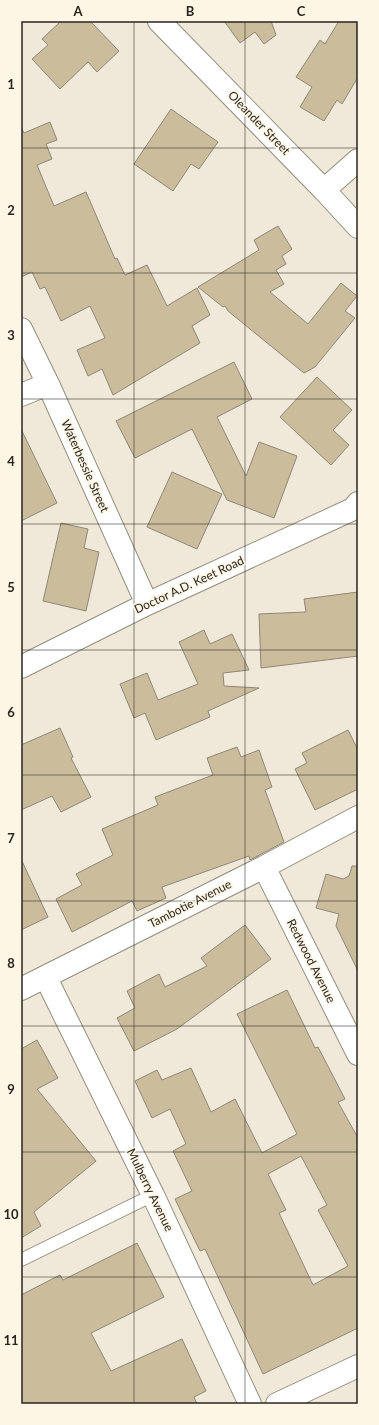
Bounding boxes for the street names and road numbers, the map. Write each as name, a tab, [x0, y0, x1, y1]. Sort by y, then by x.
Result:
street label: Oleander Street	[225, 88, 294, 158]
street label: Waterbessie Street	[58, 417, 113, 515]
street label: Doctor A.D. Keet Road	[132, 553, 246, 617]
street label: Tambotie Avenue	[146, 876, 234, 931]
street label: Redwood Avenue	[284, 916, 339, 1005]
street label: Mulberry Avenue	[124, 1146, 177, 1234]

